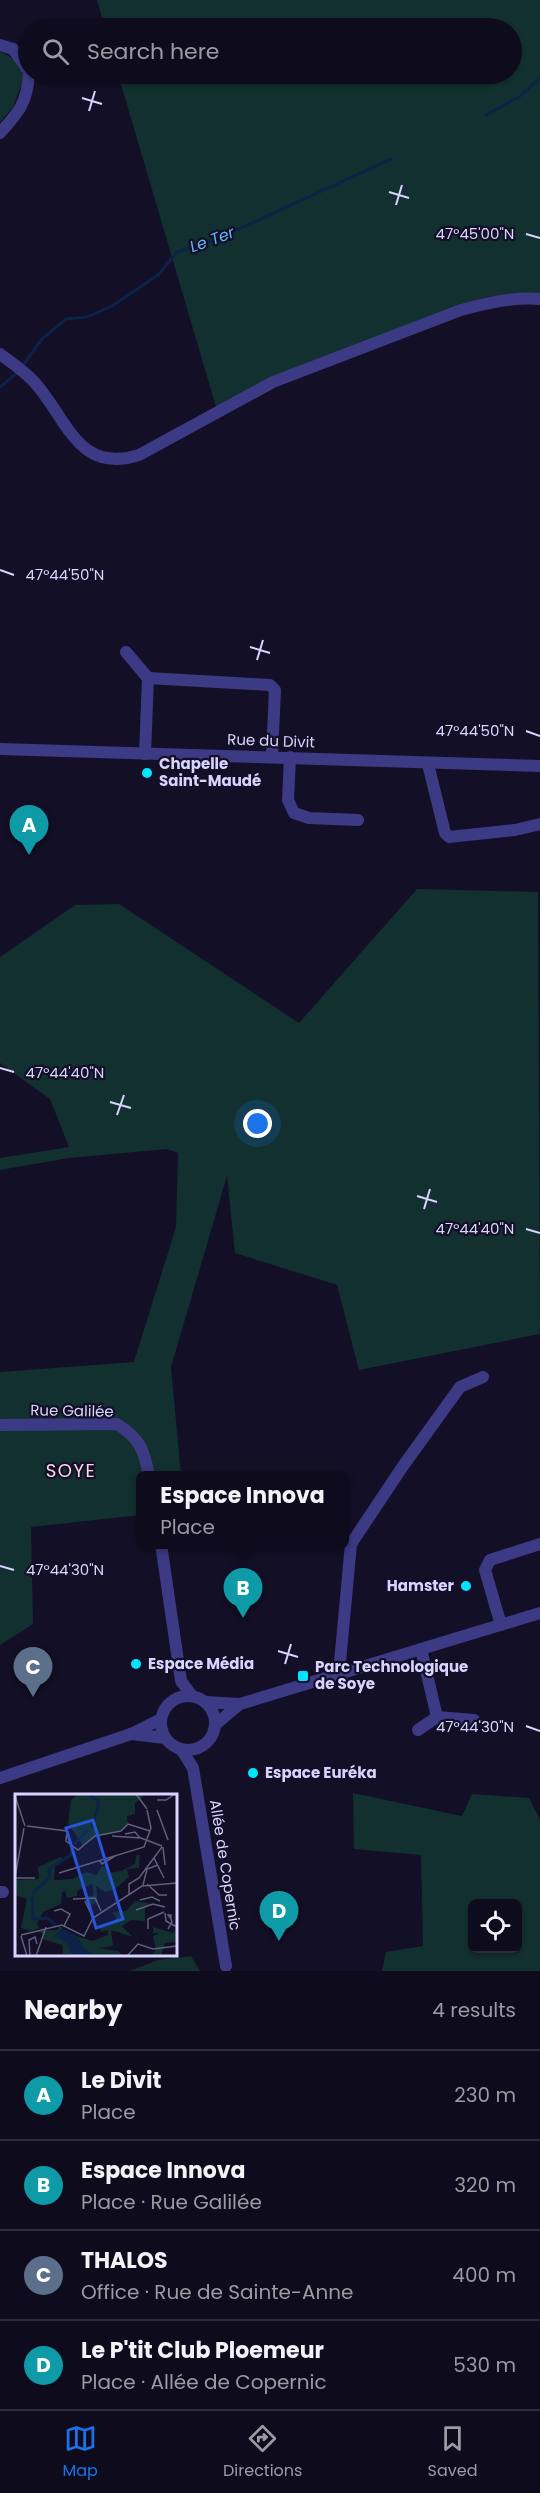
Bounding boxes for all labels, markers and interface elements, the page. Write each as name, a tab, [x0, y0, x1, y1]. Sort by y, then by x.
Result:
search box	[18, 18, 522, 84]
icon: search	[39, 35, 72, 68]
text: Search here	[87, 36, 220, 67]
water label: Le Ter	[187, 220, 239, 258]
text: 47°45'00"N	[436, 223, 514, 244]
text: 47°44'50"N	[26, 564, 104, 585]
text: 47°44'50"N	[436, 720, 514, 741]
street label: Rue du Divit	[227, 728, 315, 753]
place label: Chapelle Saint-Maudé	[159, 753, 261, 791]
marker: Chapelle Saint-Maudé	[140, 766, 154, 780]
pin: A	[9, 806, 48, 855]
text: 47°44'40"N	[26, 1062, 104, 1083]
your location	[243, 1109, 272, 1138]
text: 47°44'40"N	[436, 1218, 514, 1239]
street label: Rue Galilée	[30, 1399, 114, 1422]
district label: SOYE	[46, 1458, 96, 1483]
popup	[136, 1471, 349, 1549]
text: Espace Innova	[160, 1480, 325, 1511]
text: Place	[160, 1513, 215, 1541]
text: 47°44'30"N	[26, 1559, 104, 1580]
pin: B	[224, 1568, 262, 1618]
place label: Hamster	[387, 1575, 455, 1596]
marker: Hamster	[459, 1579, 473, 1593]
pin: C	[14, 1648, 52, 1697]
place label: Espace Média	[148, 1653, 254, 1674]
place label: Parc Technologique de Soye	[315, 1656, 468, 1694]
marker: Espace Média	[129, 1657, 143, 1671]
marker: Parc Technologique de Soye	[296, 1669, 310, 1683]
text: 47°44'30"N	[436, 1716, 514, 1737]
place label: Espace Euréka	[265, 1762, 377, 1783]
marker: Espace Euréka	[246, 1766, 260, 1780]
inset map	[15, 1794, 177, 1956]
street label: Allée de Copernic	[205, 1798, 246, 1932]
pin: D	[260, 1892, 298, 1941]
map controls	[468, 1899, 522, 1953]
button: locate	[468, 1899, 522, 1953]
text: Nearby	[24, 1992, 122, 2028]
text: 4 results	[432, 1996, 516, 2024]
text: Le Divit	[81, 2065, 161, 2096]
text: A	[36, 2081, 51, 2109]
text: 230 m	[454, 2081, 516, 2109]
text: Place	[81, 2098, 136, 2126]
text: Espace Innova	[81, 2155, 245, 2186]
text: B	[37, 2171, 50, 2199]
text: 320 m	[454, 2171, 516, 2199]
text: Place · Rue Galilée	[81, 2188, 262, 2216]
text: THALOS	[81, 2245, 168, 2276]
text: C	[36, 2261, 51, 2289]
text: 400 m	[452, 2261, 516, 2289]
text: Office · Rue de Sainte-Anne	[81, 2278, 353, 2306]
text: Le P'tit Club Ploemeur	[81, 2335, 324, 2366]
text: D	[36, 2351, 51, 2379]
text: 530 m	[453, 2351, 516, 2379]
text: Place · Allée de Copernic	[81, 2368, 327, 2396]
tab: Map	[63, 2422, 98, 2483]
tab: Directions	[223, 2422, 302, 2483]
tab: Saved	[428, 2422, 477, 2483]

